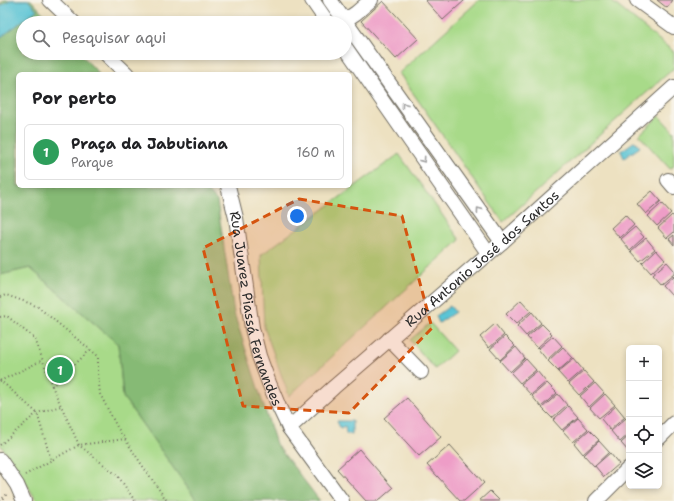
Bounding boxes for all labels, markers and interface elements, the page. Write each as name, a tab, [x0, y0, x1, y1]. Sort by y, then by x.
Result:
search box	[16, 16, 352, 60]
icon: search	[30, 27, 52, 49]
text: Pesquisar aqui	[62, 28, 166, 48]
text: Por perto	[32, 87, 117, 109]
one-way arrow	[402, 102, 409, 109]
text: Praça da Jabutiana	[71, 134, 228, 154]
text: 1	[43, 144, 49, 161]
text: 160 m	[297, 144, 335, 161]
text: Parque	[71, 154, 114, 171]
one-way arrow	[418, 155, 425, 162]
street label: Rua Antonio José dos Santos	[401, 186, 563, 331]
your location	[287, 206, 307, 226]
one-way arrow	[477, 208, 484, 215]
street label: Rua Juarez Piassá Fernandes	[226, 209, 287, 409]
map controls	[626, 345, 662, 489]
button: +	[626, 345, 662, 381]
pin: 1	[47, 355, 73, 385]
button: −	[626, 381, 662, 417]
button: locate	[626, 417, 662, 453]
button: layers	[626, 453, 662, 489]

